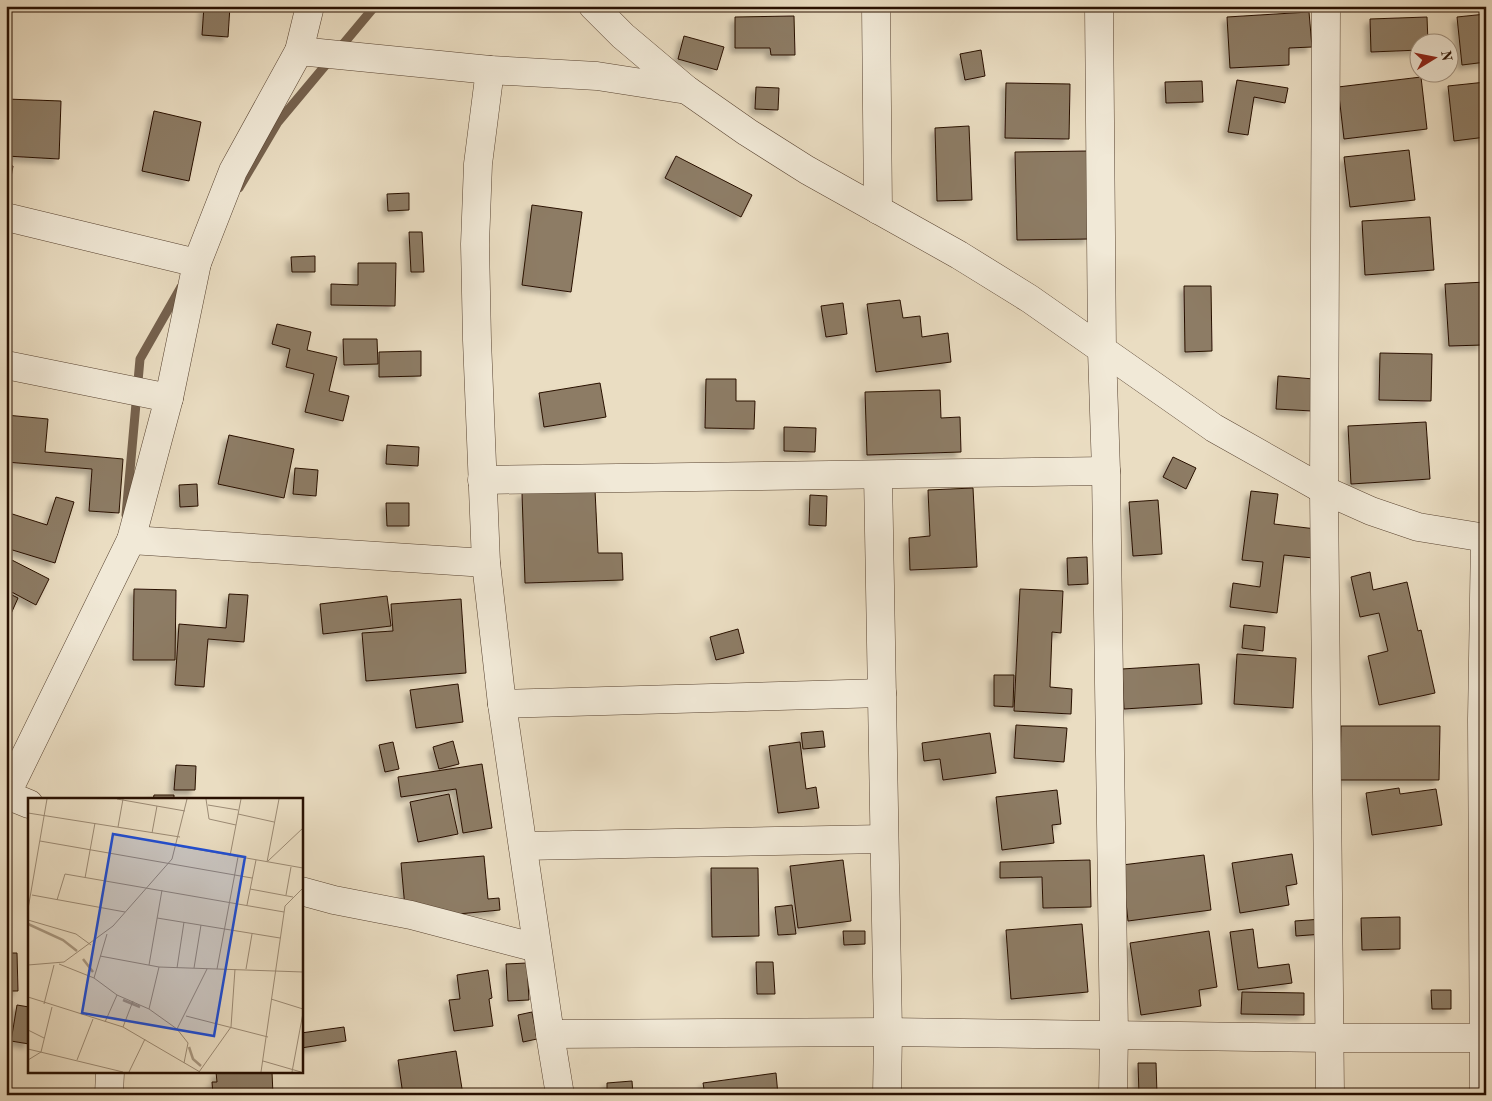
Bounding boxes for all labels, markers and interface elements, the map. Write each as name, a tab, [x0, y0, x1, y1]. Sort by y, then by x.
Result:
north arrow	[1410, 32, 1460, 82]
text: N	[1438, 49, 1454, 63]
inset map	[28, 798, 302, 1074]

